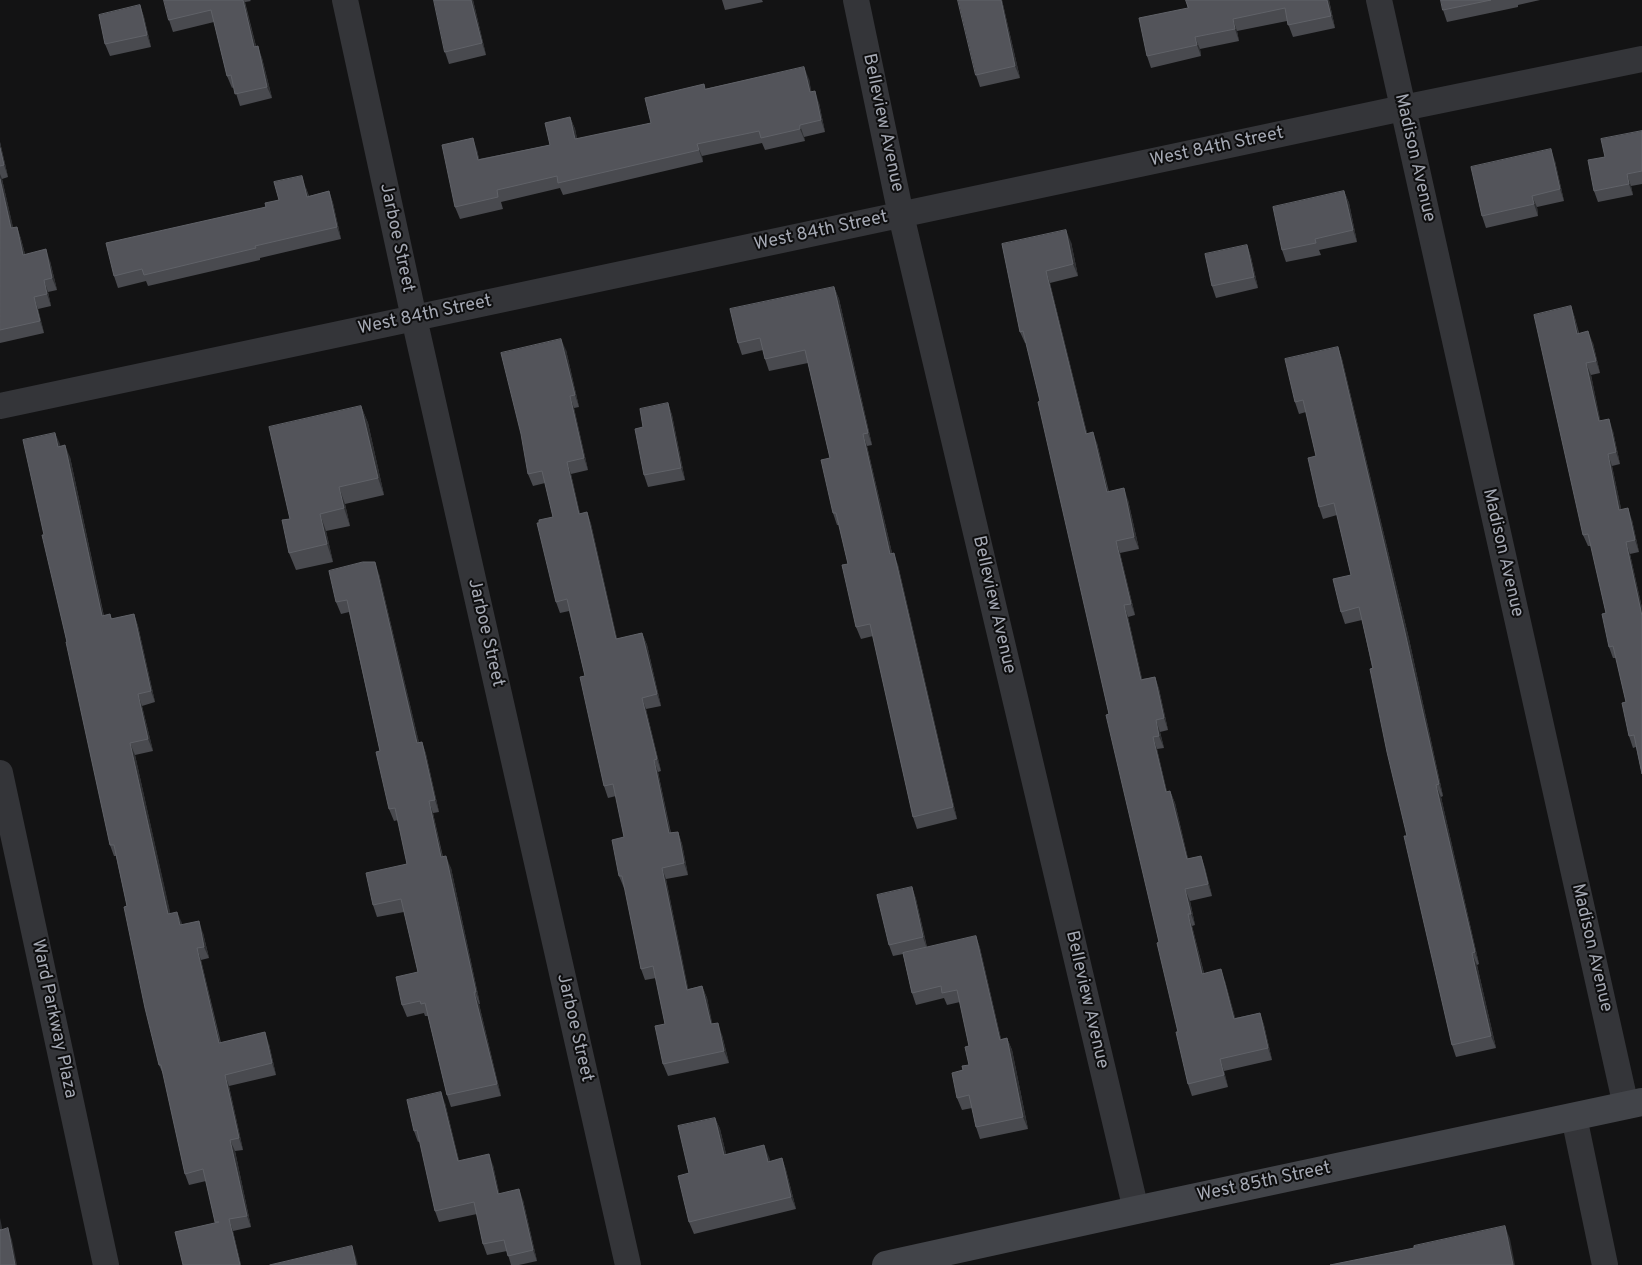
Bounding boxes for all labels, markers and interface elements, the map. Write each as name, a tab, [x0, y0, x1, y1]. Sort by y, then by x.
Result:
street label: Belleview Avenue	[857, 52, 907, 194]
street label: Madison Avenue	[1389, 92, 1439, 224]
street label: West 84th Street	[1148, 123, 1286, 173]
street label: Jarboe Street	[374, 182, 418, 294]
street label: West 84th Street	[752, 207, 890, 257]
street label: West 84th Street	[356, 291, 494, 341]
street label: Madison Avenue	[1477, 487, 1527, 619]
street label: Belleview Avenue	[967, 534, 1019, 676]
street label: Jarboe Street	[462, 577, 508, 689]
street label: Madison Avenue	[1566, 882, 1616, 1014]
street label: Belleview Avenue	[1060, 929, 1112, 1071]
street label: Ward Parkway Plaza	[26, 937, 80, 1101]
street label: Jarboe Street	[551, 972, 597, 1084]
street label: West 85th Street	[1195, 1158, 1333, 1208]

